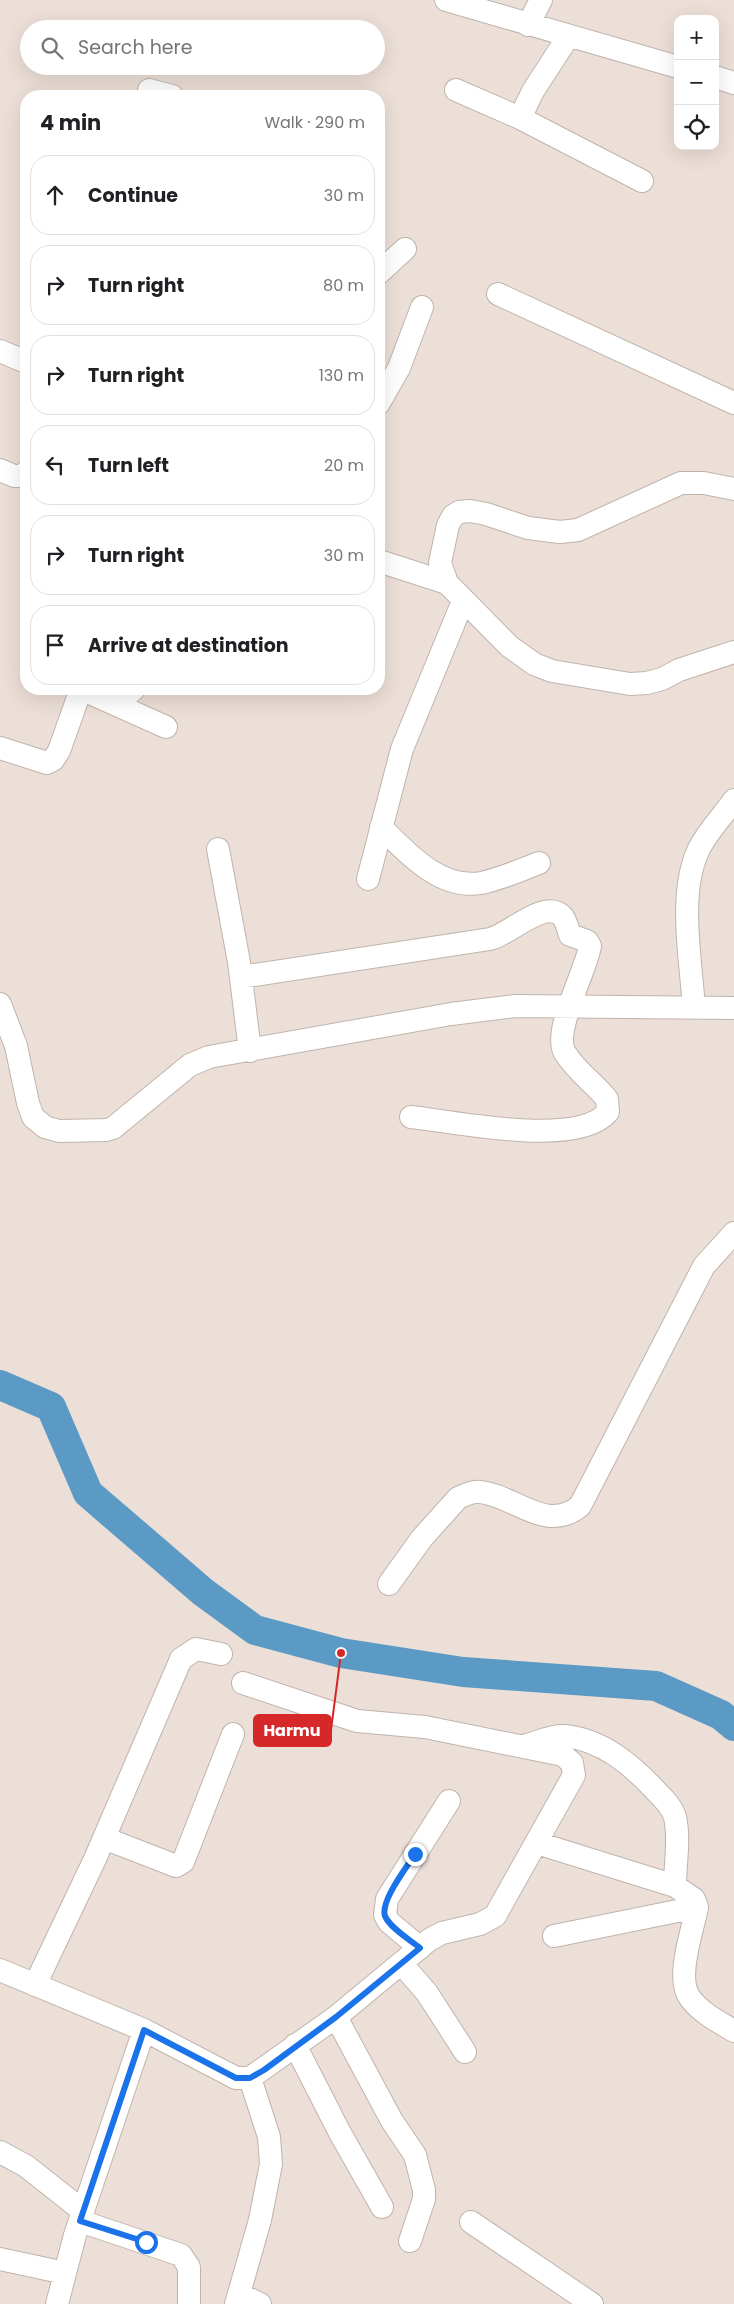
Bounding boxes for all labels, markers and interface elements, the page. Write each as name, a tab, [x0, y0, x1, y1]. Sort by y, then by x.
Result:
map controls	[674, 15, 719, 150]
button: +	[674, 15, 719, 60]
search box	[20, 20, 385, 75]
icon: search	[38, 34, 66, 62]
text: Search here	[78, 34, 192, 61]
button: −	[674, 60, 719, 105]
button: locate	[674, 105, 719, 150]
text: 4 min	[40, 108, 101, 137]
text: Walk · 290 m	[264, 111, 365, 134]
icon: ahead	[41, 181, 69, 209]
text: Continue	[88, 182, 178, 209]
text: 30 m	[324, 184, 364, 207]
icon: right	[41, 271, 69, 299]
text: Turn right	[88, 272, 184, 299]
text: 80 m	[323, 274, 364, 297]
icon: right	[41, 361, 69, 389]
text: Turn right	[88, 362, 184, 389]
text: 130 m	[319, 364, 364, 387]
icon: left	[41, 451, 69, 479]
text: Turn left	[88, 452, 169, 479]
text: 20 m	[324, 454, 364, 477]
icon: right	[41, 541, 69, 569]
text: Turn right	[88, 542, 184, 569]
text: 30 m	[324, 544, 364, 567]
icon: arrive	[41, 631, 69, 659]
text: Arrive at destination	[88, 632, 289, 659]
callout: Harmu	[254, 1715, 331, 1746]
text: Harmu	[263, 1719, 321, 1742]
route end	[404, 1843, 427, 1866]
route start	[135, 2231, 158, 2254]

